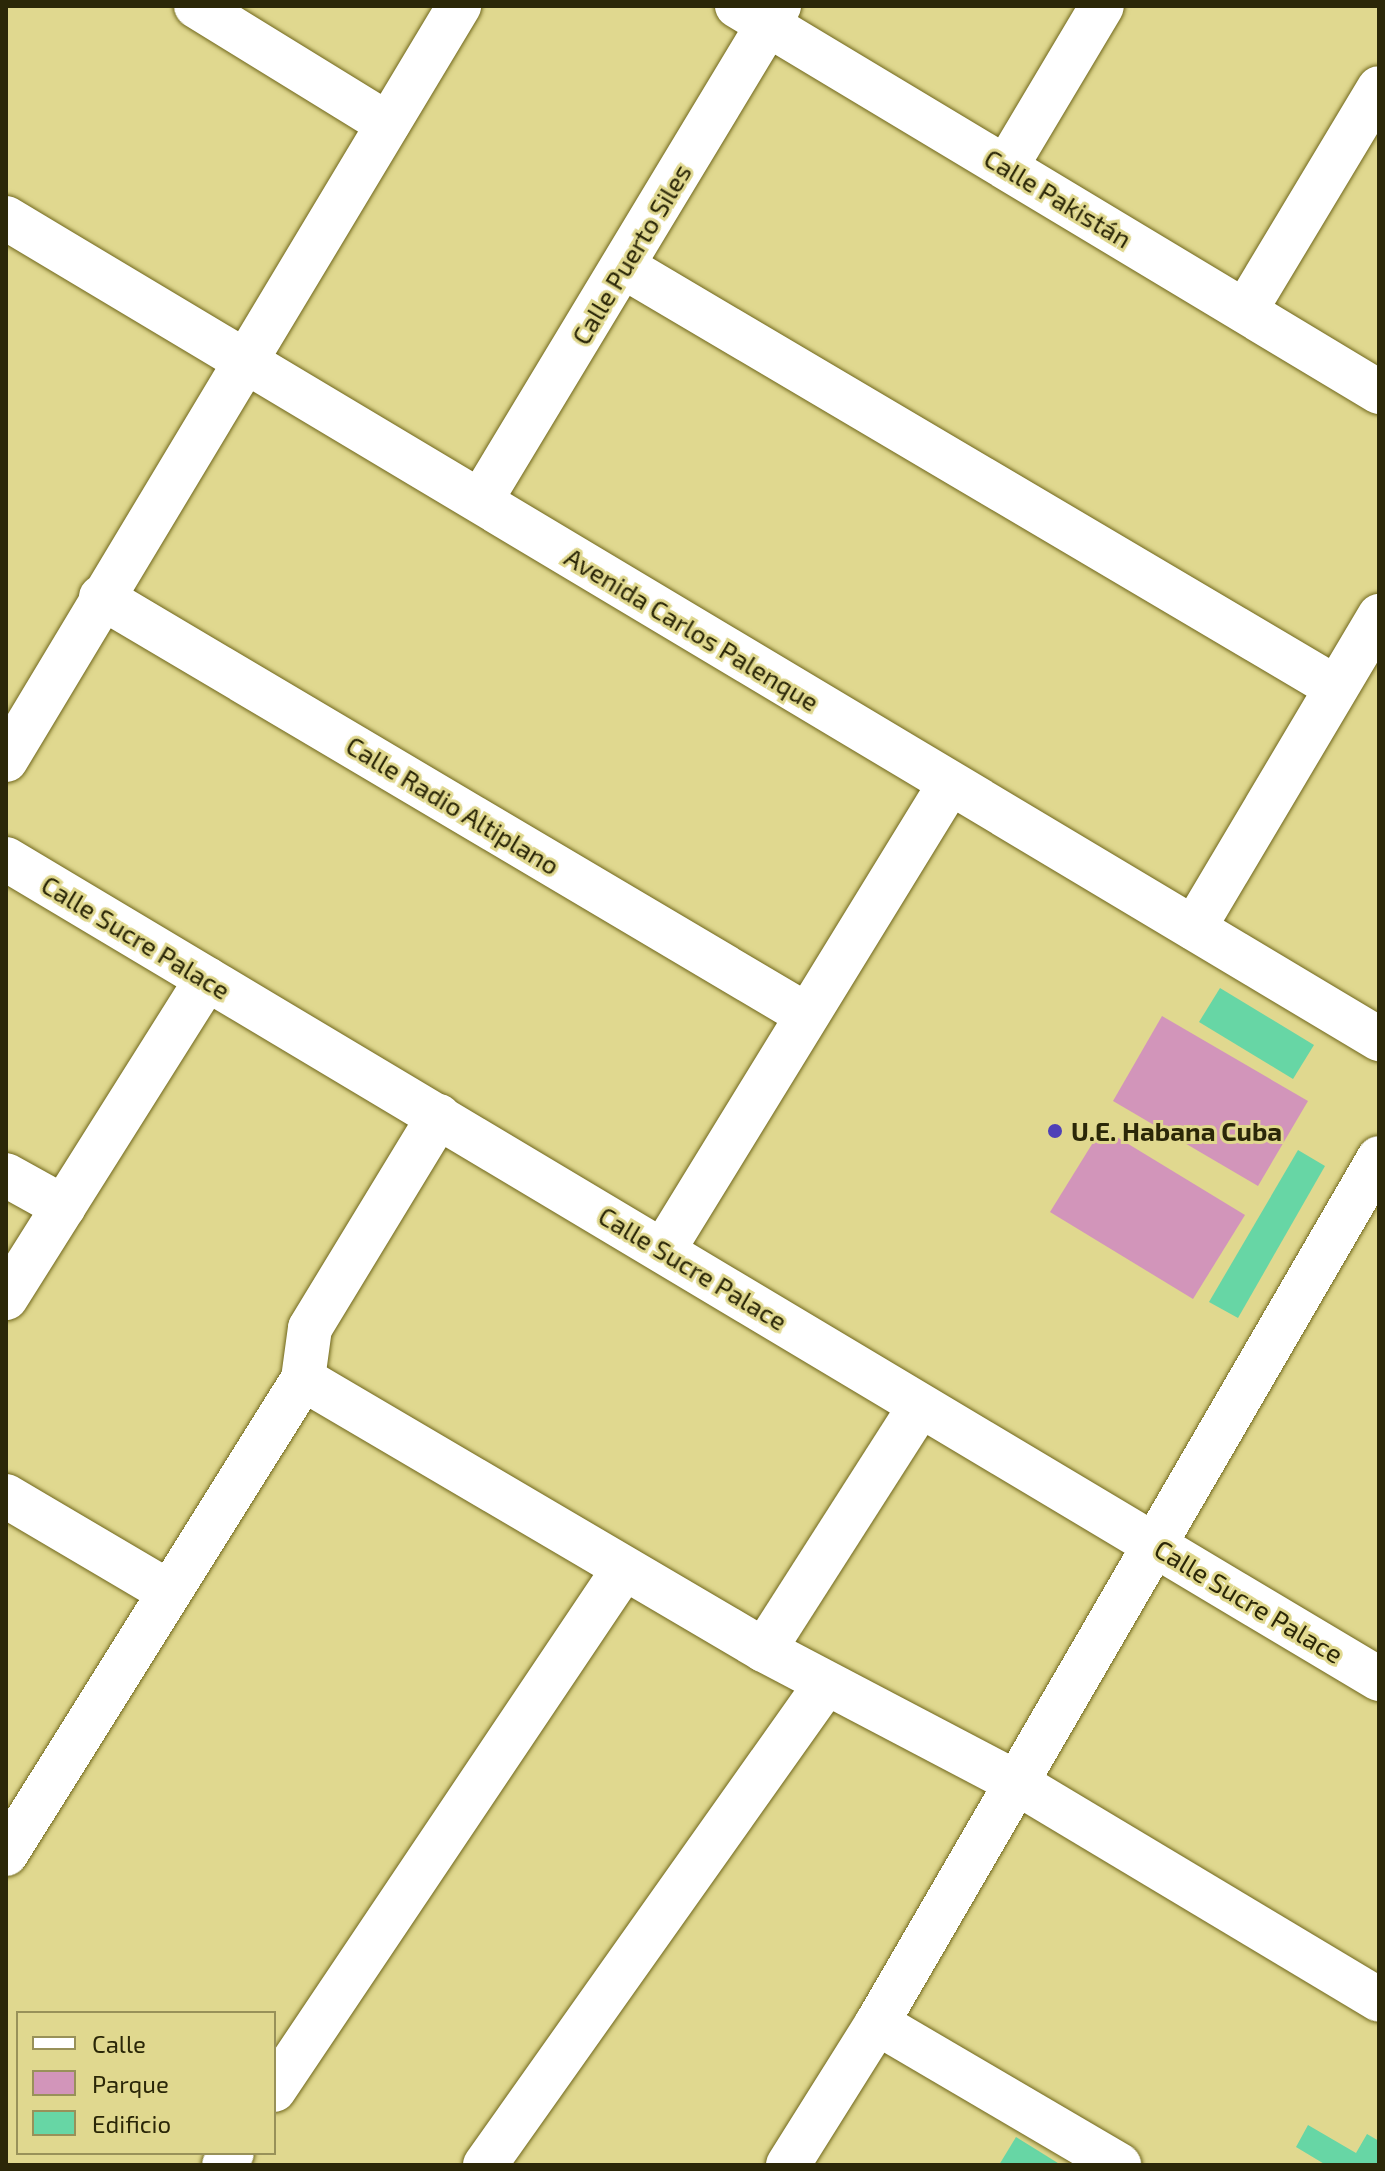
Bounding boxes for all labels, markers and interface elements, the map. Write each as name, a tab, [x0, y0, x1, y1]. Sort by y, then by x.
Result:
street label: Calle Pakistán	[979, 142, 1137, 254]
street label: Calle Puerto Siles	[565, 158, 697, 350]
street label: Avenida Carlos Palenque	[559, 541, 825, 717]
street label: Calle Radio Altiplano	[341, 729, 565, 881]
street label: Calle Sucre Palace	[36, 868, 236, 1006]
place label: U.E. Habana Cuba	[1071, 1115, 1282, 1147]
marker: U.E. Habana Cuba	[1046, 1122, 1064, 1140]
street label: Calle Sucre Palace	[593, 1199, 793, 1337]
street label: Calle Sucre Palace	[1149, 1532, 1349, 1670]
legend	[16, 2011, 276, 2155]
text: Calle	[92, 2029, 146, 2058]
text: Parque	[92, 2069, 169, 2098]
text: Edificio	[92, 2109, 171, 2138]

